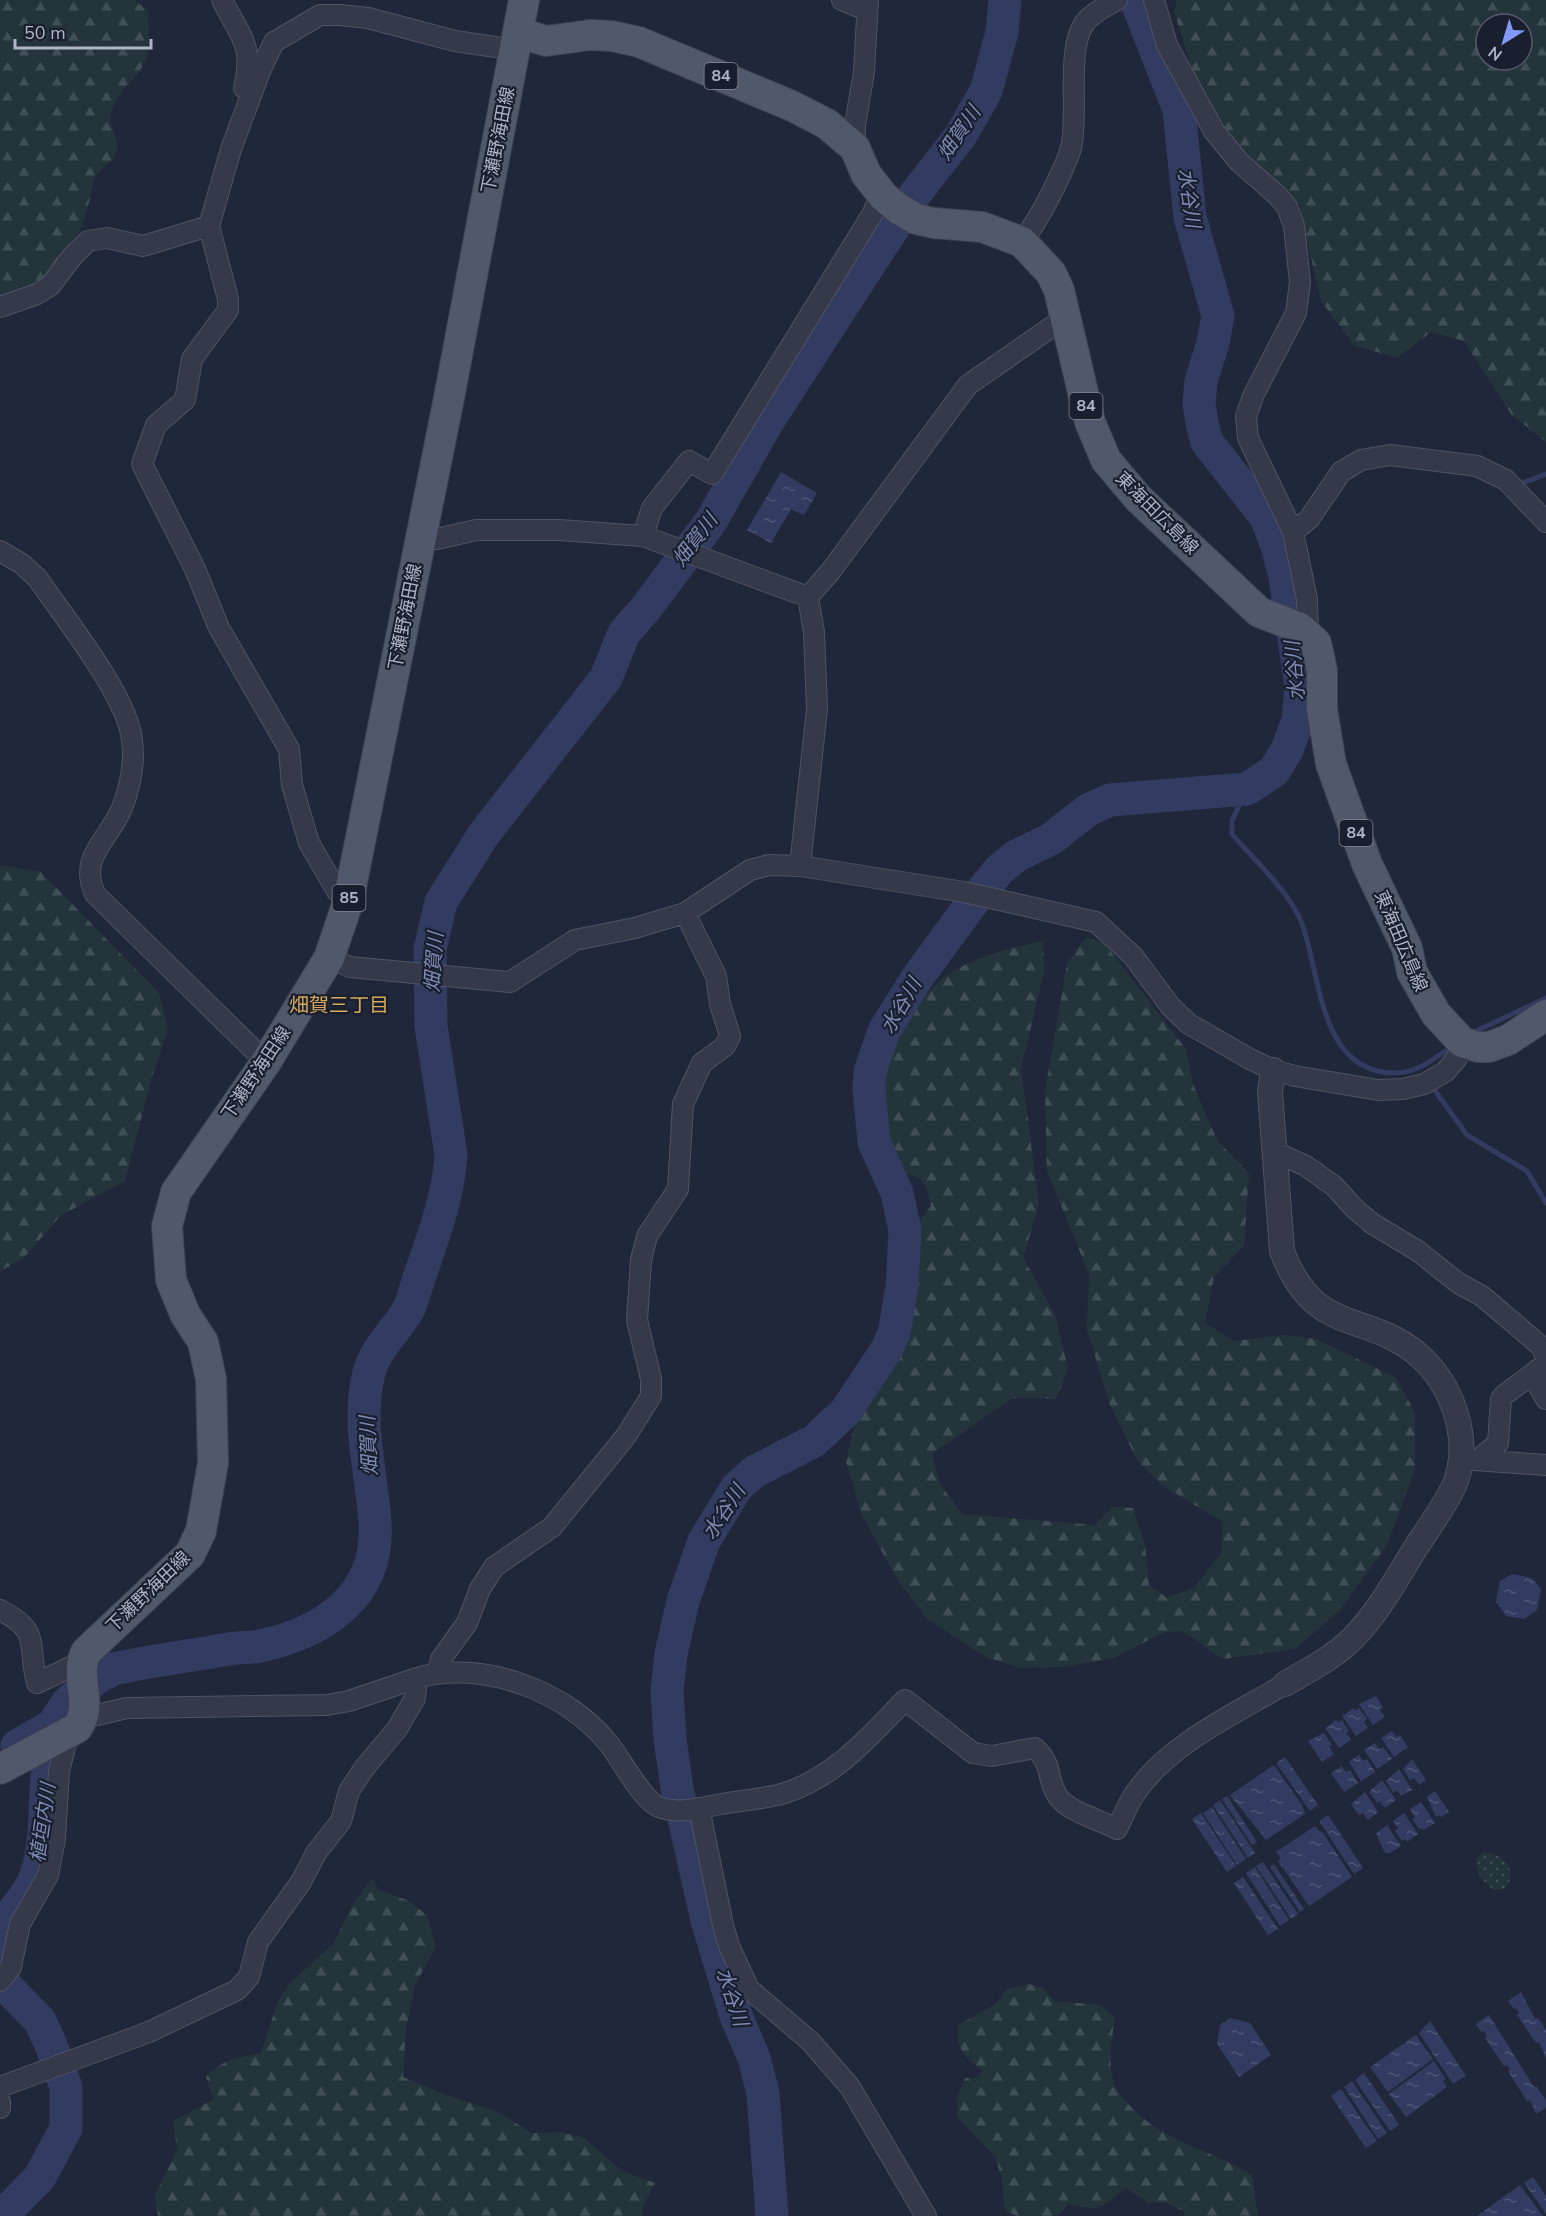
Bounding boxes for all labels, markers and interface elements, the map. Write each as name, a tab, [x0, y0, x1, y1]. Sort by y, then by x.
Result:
scale bar	[15, 12, 152, 50]
north arrow	[1474, 12, 1534, 72]
text: 50 m	[24, 21, 66, 45]
text: N	[1484, 41, 1507, 66]
road number: 84	[704, 63, 738, 89]
street label: 下瀬野海田線	[476, 85, 520, 195]
water label: 畑賀川	[931, 99, 988, 165]
water label: 水谷川	[1171, 166, 1207, 232]
road number: 84	[1070, 393, 1102, 419]
street label: 東海田広島線	[1110, 466, 1204, 560]
water label: 畑賀川	[666, 506, 725, 572]
street label: 下瀬野海田線	[383, 562, 427, 672]
water label: 水谷川	[1279, 638, 1311, 702]
road number: 84	[1340, 820, 1372, 846]
road number: 85	[332, 885, 366, 911]
street label: 東海田広島線	[1369, 887, 1433, 995]
water label: 畑賀川	[418, 929, 450, 993]
water label: 水谷川	[874, 972, 929, 1039]
district label: 畑賀三丁目	[289, 992, 389, 1019]
street label: 下瀬野海田線	[216, 1022, 296, 1124]
water label: 畑賀川	[354, 1413, 384, 1477]
water label: 水谷川	[696, 1478, 753, 1545]
street label: 下瀬野海田線	[101, 1546, 195, 1638]
water label: 植垣内川	[24, 1780, 62, 1864]
water label: 水谷川	[710, 1964, 755, 2032]

